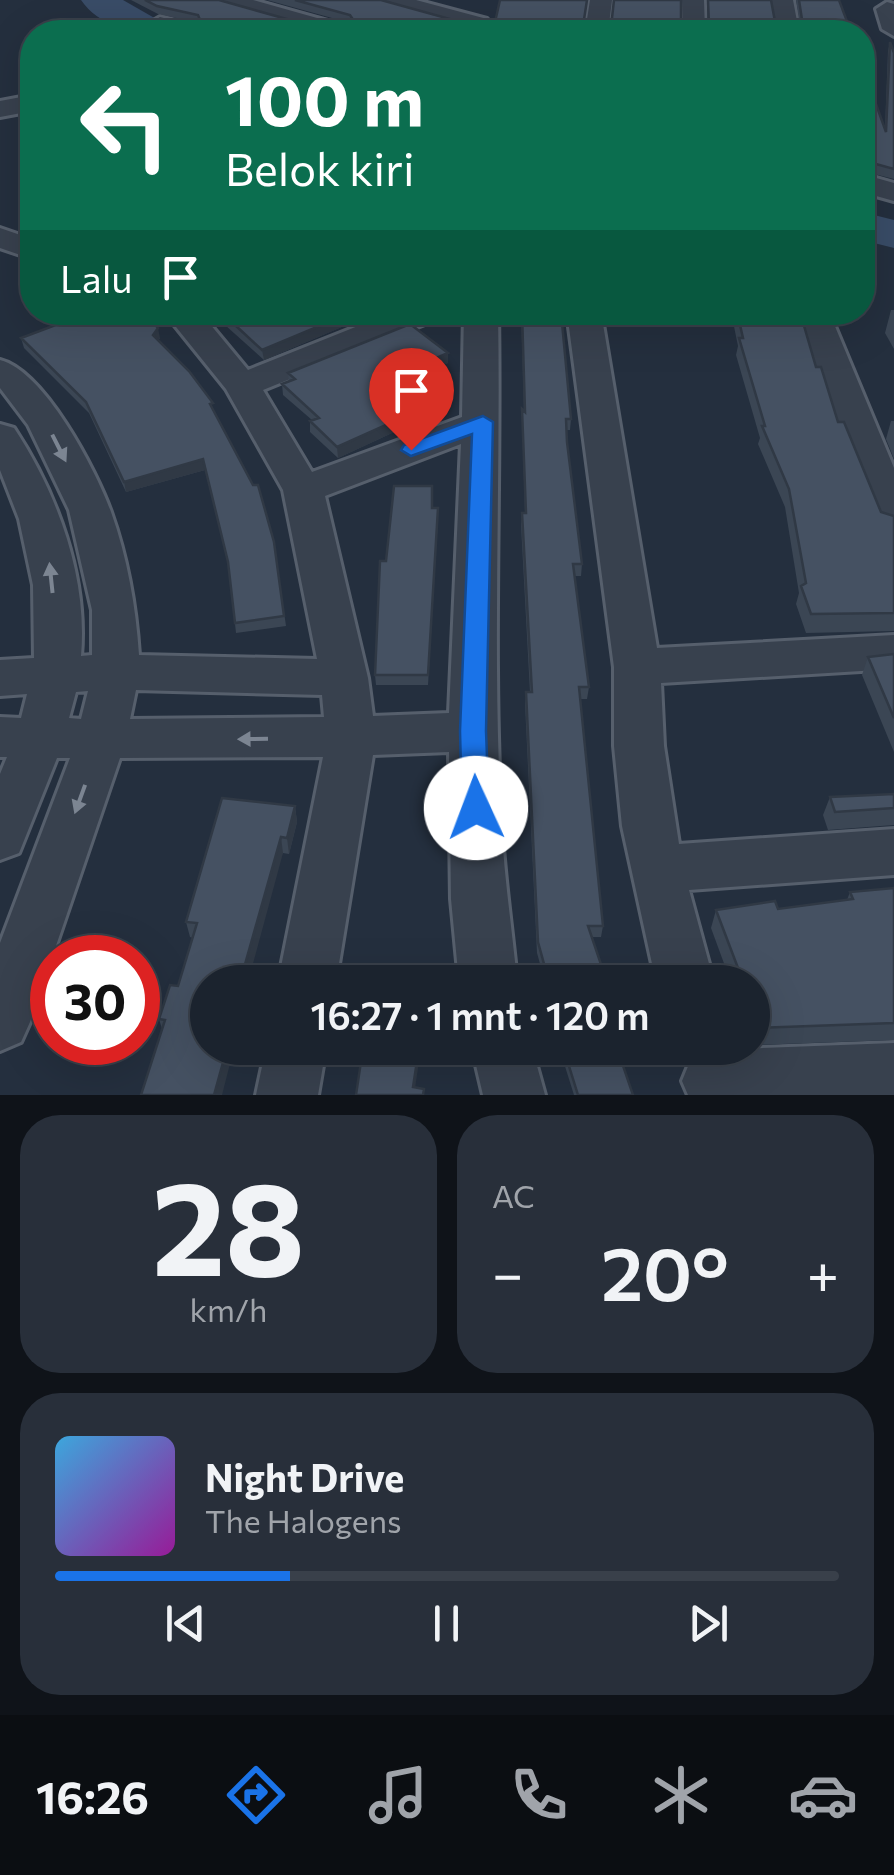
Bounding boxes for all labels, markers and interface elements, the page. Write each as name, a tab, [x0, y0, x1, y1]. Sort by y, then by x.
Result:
text: 100 m	[225, 55, 424, 140]
icon: left	[60, 60, 190, 190]
text: Belok kiri	[225, 140, 415, 195]
icon: arrive	[153, 250, 208, 305]
text: Lalu	[60, 254, 133, 301]
pin	[369, 348, 454, 451]
icon: arrive	[384, 363, 439, 418]
one-way arrow	[50, 433, 67, 462]
one-way arrow	[43, 562, 59, 593]
one-way arrow	[237, 732, 269, 748]
position arrow	[424, 756, 528, 860]
one-way arrow	[72, 785, 87, 815]
speed limit sign: 30	[30, 935, 160, 1065]
text: 16:27 · 1 mnt · 120 m	[311, 991, 649, 1038]
text: 28	[152, 1144, 305, 1303]
text: AC	[492, 1175, 535, 1215]
text: 20°	[601, 1225, 729, 1316]
text: −	[492, 1238, 523, 1305]
text: +	[807, 1238, 839, 1305]
text: km/h	[190, 1289, 267, 1329]
text: Night Drive	[205, 1453, 404, 1500]
text: The Halogens	[205, 1500, 402, 1540]
icon: previous	[158, 1596, 213, 1651]
icon: pause	[419, 1596, 474, 1651]
icon: next	[681, 1596, 736, 1651]
icon: directions	[221, 1760, 291, 1830]
icon: music	[363, 1760, 433, 1830]
icon: phone	[504, 1760, 574, 1830]
icon: climate	[646, 1760, 716, 1830]
icon: car	[788, 1760, 858, 1830]
text: 16:26	[36, 1768, 149, 1823]

